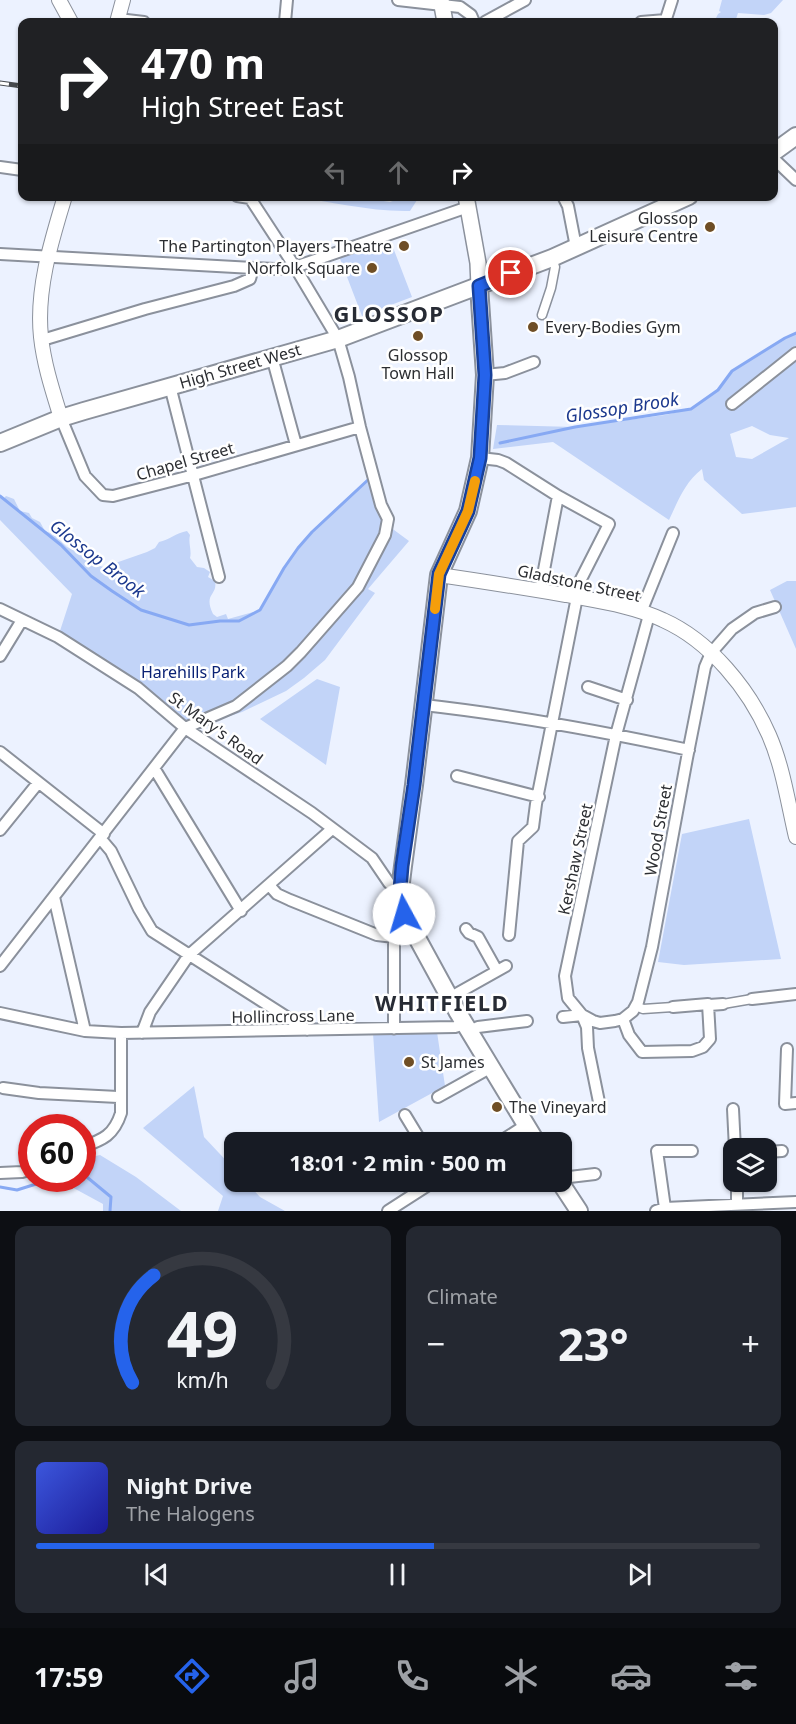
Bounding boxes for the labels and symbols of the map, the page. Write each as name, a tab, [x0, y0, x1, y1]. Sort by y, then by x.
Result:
place label: Glossop Leisure Centre	[589, 207, 698, 247]
marker: Glossop Leisure Centre	[703, 220, 717, 234]
place label: The Partington Players Theatre	[159, 235, 392, 257]
marker: The Partington Players Theatre	[397, 239, 411, 253]
pin	[485, 247, 536, 298]
place label: Norfolk Square	[247, 257, 360, 279]
marker: Norfolk Square	[365, 261, 379, 275]
district label: GLOSSOP	[334, 298, 445, 328]
place label: Every-Bodies Gym	[545, 316, 681, 338]
marker: Every-Bodies Gym	[526, 320, 540, 334]
marker: Glossop Town Hall	[411, 329, 425, 343]
street label: High Street West	[177, 338, 304, 394]
place label: Glossop Town Hall	[382, 344, 454, 384]
water label: Glossop Brook	[564, 386, 682, 428]
street label: Chapel Street	[134, 436, 237, 485]
water label: Glossop Brook	[45, 513, 151, 603]
street label: Gladstone Street	[515, 559, 643, 607]
park label: Harehills Park	[141, 661, 245, 683]
street label: St Mary's Road	[165, 686, 267, 770]
street label: Wood Street	[639, 782, 677, 878]
street label: Kershaw Street	[552, 801, 598, 917]
position arrow	[372, 882, 436, 946]
district label: WHITFIELD	[375, 987, 509, 1017]
street label: Hollincross Lane	[231, 1004, 355, 1028]
place label: St James	[421, 1051, 485, 1073]
marker: St James	[402, 1055, 416, 1069]
place label: The Vineyard	[509, 1096, 607, 1118]
marker: The Vineyard	[490, 1100, 504, 1114]
speed limit sign: 60	[18, 1114, 96, 1192]

